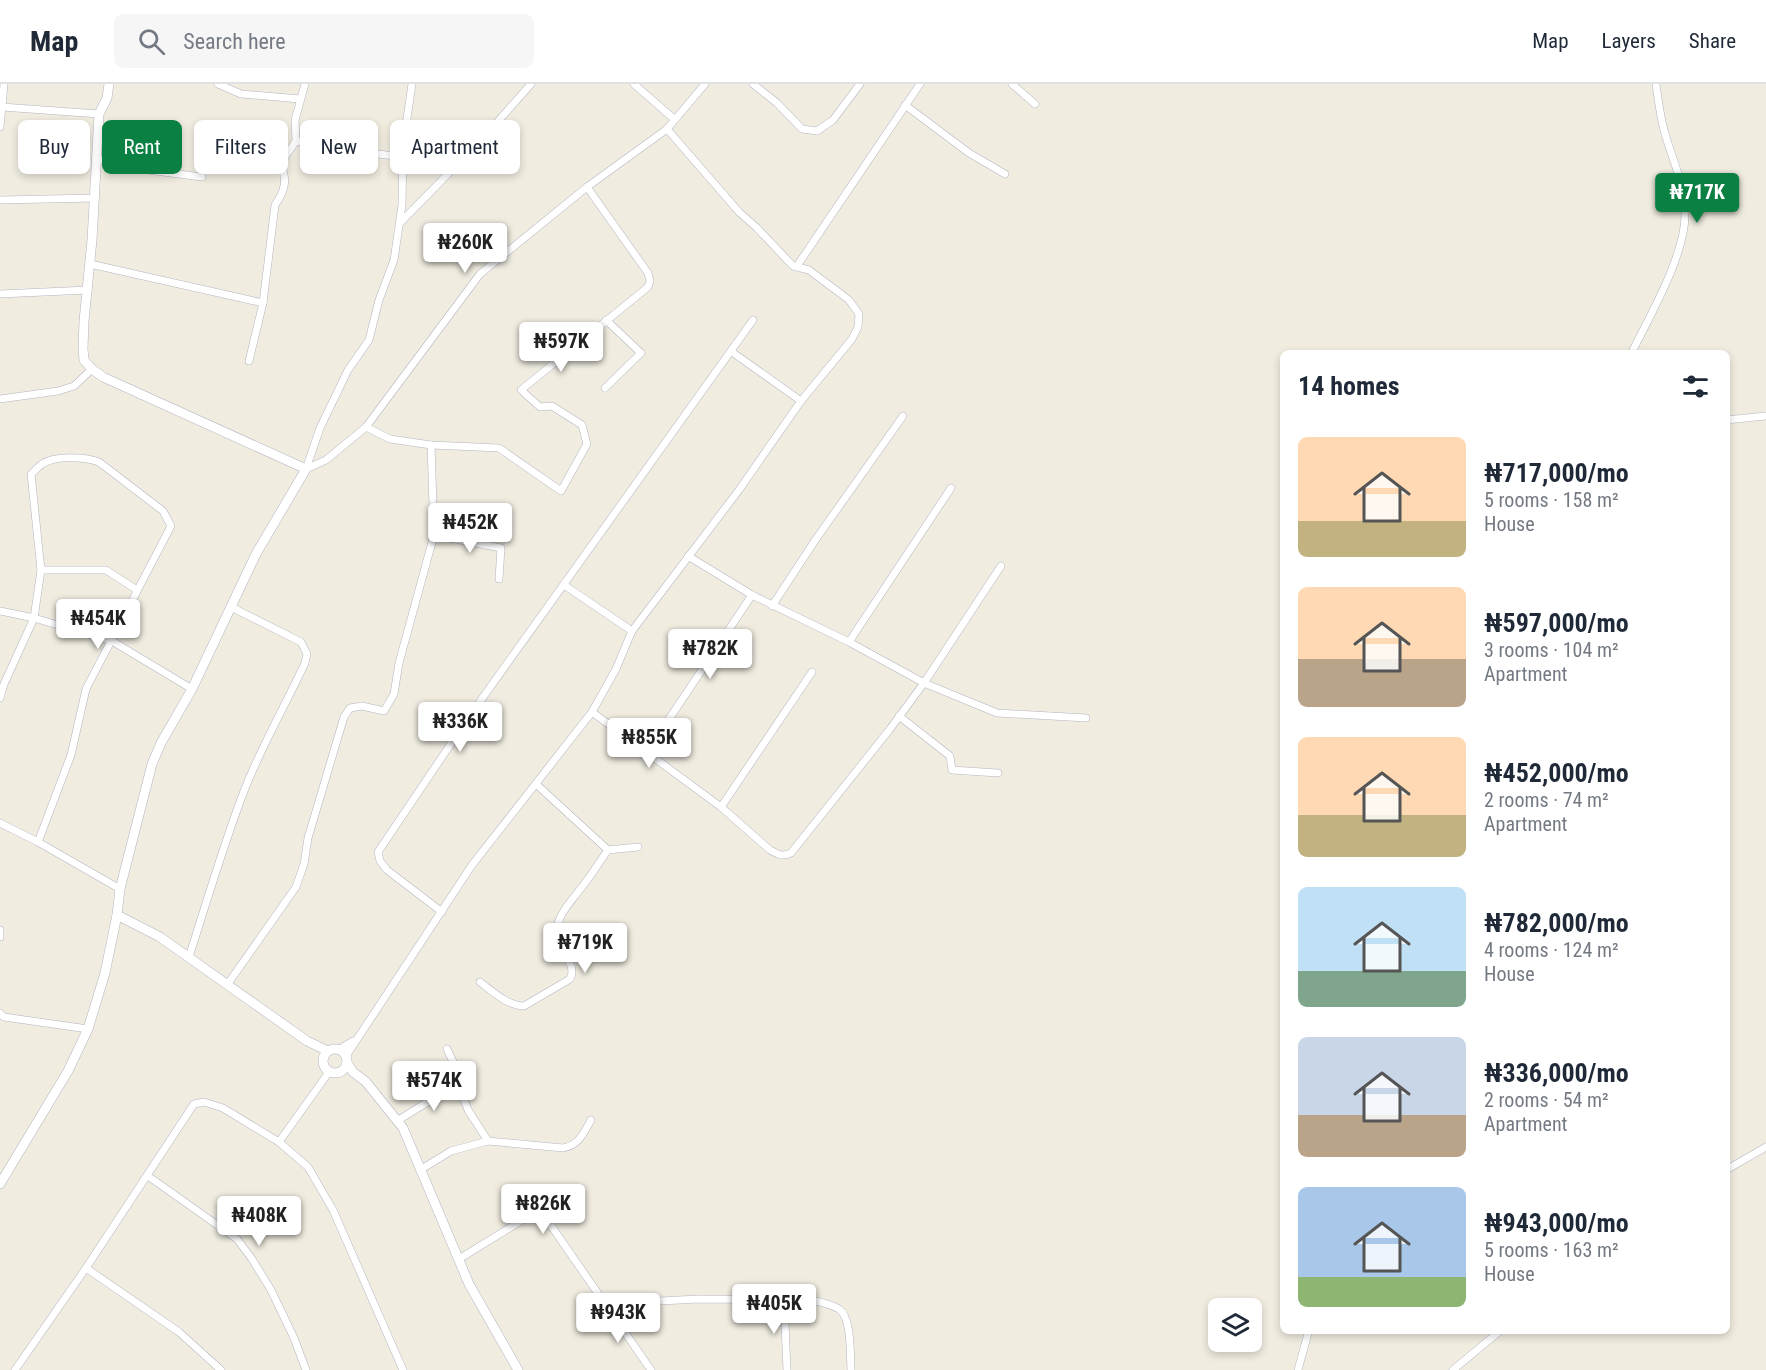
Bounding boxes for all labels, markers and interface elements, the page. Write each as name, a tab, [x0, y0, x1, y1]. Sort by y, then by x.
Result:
search box	[114, 14, 534, 68]
text: Map	[30, 25, 78, 58]
icon: search	[135, 25, 168, 58]
text: Search here	[183, 29, 286, 54]
text: Map	[1532, 29, 1569, 53]
text: Layers	[1602, 29, 1656, 53]
text: Share	[1689, 29, 1736, 53]
chip: Buy	[18, 120, 90, 174]
chip: Rent	[102, 120, 182, 174]
chip: Filters	[194, 120, 288, 174]
chip: New	[300, 120, 378, 174]
chip: Apartment	[390, 120, 520, 174]
pin: ₦717K	[1655, 173, 1739, 224]
text: ₦717K	[1669, 180, 1725, 204]
pin: ₦260K	[423, 223, 507, 274]
text: ₦260K	[437, 230, 493, 254]
pin: ₦597K	[519, 322, 603, 373]
text: ₦597K	[533, 329, 589, 353]
icon: filters	[1679, 370, 1712, 403]
text: 14 homes	[1298, 371, 1400, 401]
text: ₦717,000/mo	[1484, 458, 1629, 488]
icon: home	[1346, 461, 1418, 533]
text: 5 rooms · 158 m²	[1484, 488, 1619, 512]
pin: ₦452K	[428, 503, 512, 554]
text: ₦452K	[442, 510, 498, 534]
text: House	[1484, 512, 1535, 536]
pin: ₦454K	[56, 599, 140, 650]
text: ₦454K	[70, 606, 126, 630]
text: ₦597,000/mo	[1484, 608, 1629, 638]
icon: home	[1346, 611, 1418, 683]
pin: ₦782K	[668, 629, 752, 680]
text: ₦782K	[682, 636, 738, 660]
text: 3 rooms · 104 m²	[1484, 638, 1619, 662]
text: Apartment	[1484, 662, 1568, 686]
pin: ₦336K	[418, 702, 502, 753]
text: ₦336K	[432, 709, 488, 733]
pin: ₦855K	[607, 718, 691, 769]
text: ₦855K	[621, 725, 677, 749]
text: ₦452,000/mo	[1484, 758, 1629, 788]
icon: home	[1346, 761, 1418, 833]
text: 2 rooms · 74 m²	[1484, 788, 1609, 812]
text: Apartment	[1484, 812, 1568, 836]
text: ₦782,000/mo	[1484, 908, 1629, 938]
icon: home	[1346, 911, 1418, 983]
pin: ₦719K	[543, 923, 627, 974]
text: ₦719K	[557, 930, 613, 954]
text: 4 rooms · 124 m²	[1484, 938, 1619, 962]
text: House	[1484, 962, 1535, 986]
text: ₦336,000/mo	[1484, 1058, 1629, 1088]
pin: ₦574K	[392, 1061, 476, 1112]
icon: home	[1346, 1061, 1418, 1133]
text: ₦574K	[406, 1068, 462, 1092]
text: 2 rooms · 54 m²	[1484, 1088, 1609, 1112]
text: Apartment	[1484, 1112, 1568, 1136]
pin: ₦826K	[501, 1184, 585, 1235]
text: ₦826K	[515, 1191, 571, 1215]
pin: ₦408K	[217, 1196, 301, 1247]
text: ₦408K	[231, 1203, 287, 1227]
text: ₦943,000/mo	[1484, 1208, 1629, 1238]
icon: home	[1346, 1211, 1418, 1283]
text: 5 rooms · 163 m²	[1484, 1238, 1619, 1262]
text: House	[1484, 1262, 1535, 1286]
pin: ₦405K	[732, 1284, 816, 1335]
text: ₦405K	[746, 1291, 802, 1315]
pin: ₦943K	[576, 1293, 660, 1344]
map controls	[1208, 1298, 1262, 1352]
button: layers	[1208, 1298, 1262, 1352]
text: ₦943K	[590, 1300, 646, 1324]

